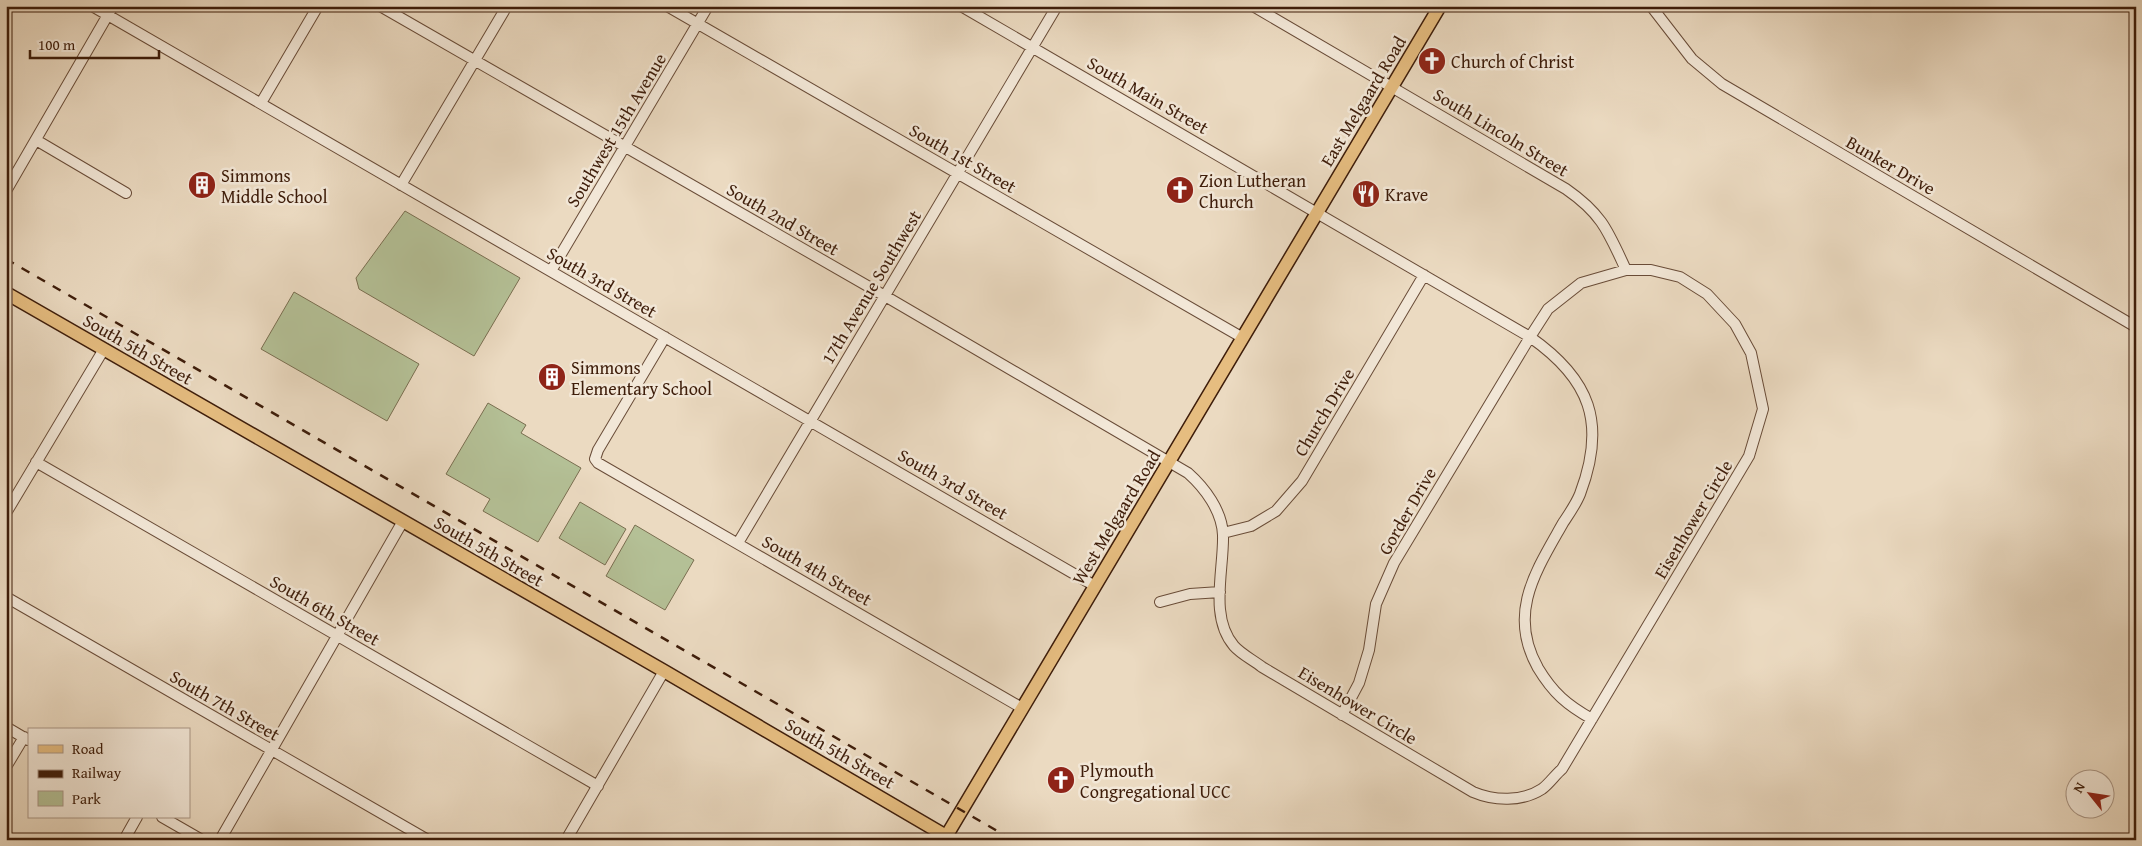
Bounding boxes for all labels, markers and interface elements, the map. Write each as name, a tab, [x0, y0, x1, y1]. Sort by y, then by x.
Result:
scale bar	[30, 28, 159, 60]
street label: East Melgaard Road	[1313, 30, 1413, 171]
text: 100 m	[38, 34, 76, 55]
church icon: Church of Christ	[1417, 46, 1447, 76]
street label: Southwest 15th Avenue	[559, 48, 673, 212]
place label: Church of Christ	[1451, 48, 1575, 75]
street label: South Main Street	[1082, 49, 1214, 141]
street label: South Lincoln Street	[1428, 81, 1574, 184]
street label: South 1st Street	[904, 116, 1022, 200]
street label: Bunker Drive	[1841, 129, 1941, 201]
place label: Simmons Middle School	[221, 162, 328, 210]
place label: Zion Lutheran Church	[1199, 167, 1306, 215]
building icon: Simmons Middle School	[187, 170, 217, 200]
church icon: Zion Lutheran Church	[1165, 175, 1195, 205]
street label: South 2nd Street	[722, 176, 845, 263]
restaurant icon: Krave	[1351, 179, 1381, 209]
place label: Krave	[1385, 181, 1428, 208]
street label: 17th Avenue Southwest	[814, 204, 928, 369]
street label: South 3rd Street	[542, 240, 663, 325]
street label: South 5th Street	[78, 307, 198, 392]
place label: Simmons Elementary School	[571, 354, 712, 402]
building icon: Simmons Elementary School	[537, 362, 567, 392]
street label: Church Drive	[1287, 363, 1361, 461]
street label: South 3rd Street	[893, 442, 1014, 527]
street label: West Melgaard Road	[1065, 444, 1167, 590]
street label: Eisenhower Circle	[1647, 454, 1739, 584]
street label: Gorder Drive	[1371, 462, 1443, 560]
street label: South 5th Street	[429, 509, 549, 594]
street label: South 4th Street	[757, 528, 877, 613]
street label: South 6th Street	[265, 568, 385, 653]
street label: Eisenhower Circle	[1293, 659, 1423, 751]
street label: South 7th Street	[165, 663, 285, 748]
street label: South 5th Street	[780, 711, 900, 796]
legend	[28, 728, 190, 818]
text: Road	[72, 738, 103, 759]
place label: Plymouth Congregational UCC	[1080, 757, 1231, 805]
text: Railway	[72, 762, 122, 783]
church icon: Plymouth Congregational UCC	[1046, 765, 1076, 795]
north arrow	[2064, 768, 2114, 818]
text: N	[2068, 778, 2090, 797]
text: Park	[72, 788, 101, 809]

